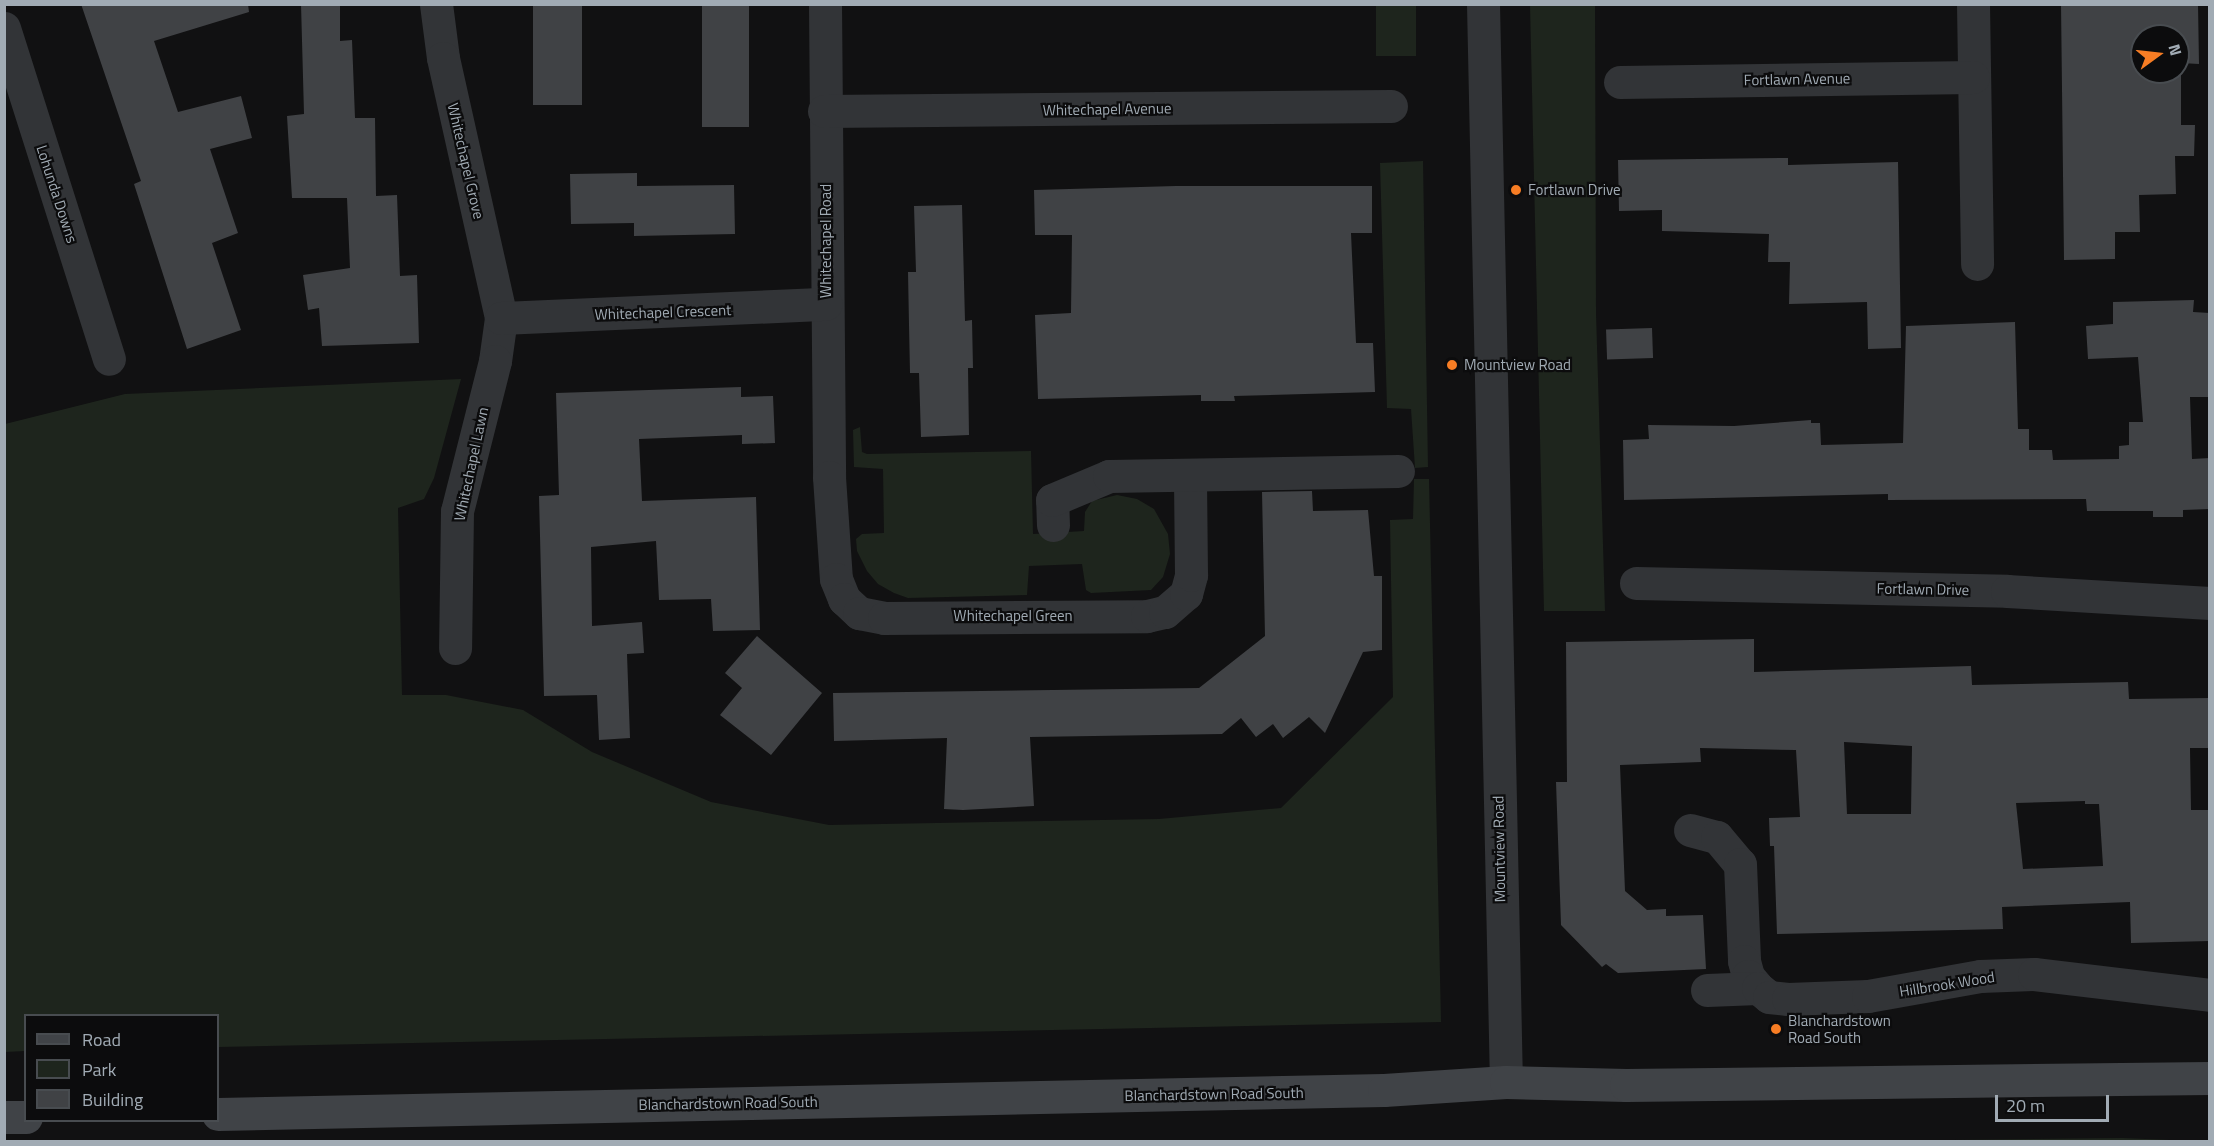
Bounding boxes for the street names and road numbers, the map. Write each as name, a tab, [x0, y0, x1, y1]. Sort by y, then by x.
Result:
street label: Fortlawn Avenue	[1744, 69, 1850, 89]
street label: Whitechapel Avenue	[1042, 99, 1172, 119]
street label: Whitechapel Grove	[444, 101, 488, 221]
street label: Lohunda Downs	[33, 143, 81, 245]
street label: Whitechapel Road	[817, 184, 835, 298]
street label: Whitechapel Crescent	[594, 301, 732, 323]
street label: Whitechapel Lawn	[450, 405, 492, 523]
street label: Fortlawn Drive	[1877, 579, 1969, 599]
street label: Whitechapel Green	[953, 607, 1073, 625]
street label: Mountview Road	[1489, 795, 1509, 903]
street label: Hillbrook Wood	[1898, 968, 1996, 1000]
street label: Blanchardstown Road South	[1124, 1083, 1304, 1105]
street label: Blanchardstown Road South	[638, 1092, 818, 1114]

